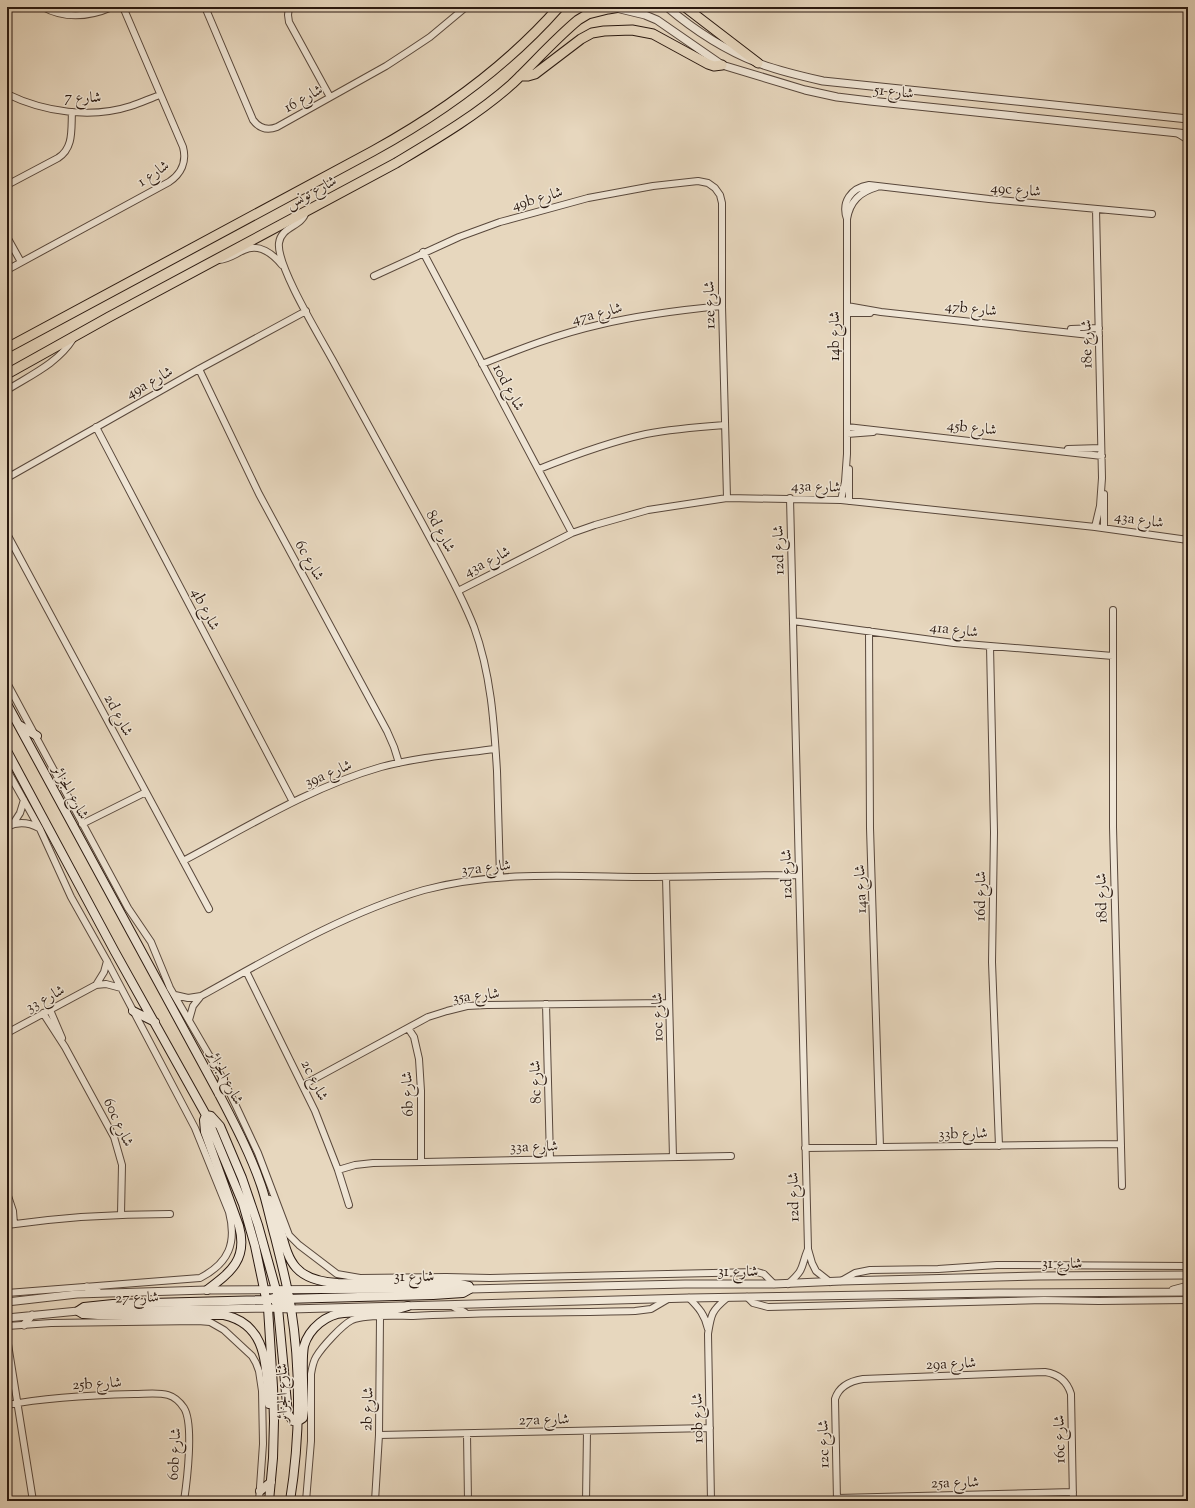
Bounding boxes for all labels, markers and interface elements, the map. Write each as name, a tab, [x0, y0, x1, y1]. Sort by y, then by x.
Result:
street label: شارع 16	[280, 80, 328, 120]
street label: شارع 51	[872, 80, 915, 106]
street label: شارع 7	[65, 88, 101, 110]
street label: شارع 1	[134, 156, 175, 193]
street label: شارع تونس	[283, 171, 341, 216]
street label: 49c شارع	[990, 178, 1042, 204]
street label: 49b شارع	[510, 182, 566, 218]
street label: 12e شارع	[700, 281, 722, 329]
street label: 47b شارع	[944, 296, 998, 324]
street label: 47a شارع	[570, 298, 625, 332]
street label: 14b شارع	[825, 311, 847, 361]
street label: 18e شارع	[1077, 319, 1099, 369]
street label: 10d شارع	[486, 360, 529, 415]
street label: 49a شارع	[122, 362, 178, 406]
street label: 45b شارع	[946, 415, 998, 443]
street label: 43a شارع	[791, 476, 841, 500]
street label: 8d شارع	[419, 507, 460, 557]
street label: 43a شارع	[1113, 507, 1165, 535]
street label: 12d شارع	[769, 525, 791, 575]
street label: 6c شارع	[288, 537, 328, 585]
street label: 43a شارع	[461, 542, 515, 584]
street label: 4b شارع	[184, 585, 224, 635]
street label: 41a شارع	[928, 617, 979, 645]
street label: 2d شارع	[97, 691, 137, 741]
street label: 39a شارع	[302, 755, 356, 794]
street label: شارع الجزائر	[44, 760, 93, 824]
street label: 12d شارع	[777, 849, 799, 899]
street label: 37a شارع	[460, 855, 512, 883]
street label: 14a شارع	[850, 864, 874, 914]
street label: 16d شارع	[971, 871, 993, 921]
street label: 18d شارع	[1092, 873, 1114, 923]
street label: شارع 33	[23, 980, 69, 1019]
street label: 35a شارع	[452, 984, 501, 1010]
street label: 10c شارع	[648, 992, 670, 1042]
street label: شارع الجزائر	[200, 1045, 248, 1109]
street label: 2c شارع	[294, 1057, 333, 1105]
street label: 8c شارع	[526, 1060, 548, 1104]
street label: 6b شارع	[397, 1071, 421, 1117]
street label: 60c شارع	[96, 1095, 138, 1151]
street label: 33b شارع	[938, 1124, 988, 1146]
street label: 33a شارع	[510, 1137, 558, 1159]
street label: 12d شارع	[784, 1172, 806, 1222]
street label: شارع 31	[1042, 1254, 1082, 1276]
street label: شارع 31	[718, 1262, 758, 1284]
street label: شارع 31	[394, 1267, 434, 1289]
street label: شارع 27	[115, 1288, 159, 1310]
street label: 29a شارع	[925, 1353, 977, 1377]
street label: شارع الجزائر	[272, 1363, 296, 1425]
street label: 25b شارع	[72, 1373, 122, 1397]
street label: 2b شارع	[357, 1387, 381, 1432]
street label: 10b شارع	[688, 1393, 710, 1443]
street label: 27a شارع	[518, 1410, 570, 1432]
street label: 16c شارع	[1050, 1414, 1072, 1463]
street label: 12c شارع	[814, 1420, 836, 1468]
street label: 60b شارع	[164, 1427, 188, 1481]
street label: 25a شارع	[931, 1473, 979, 1495]

